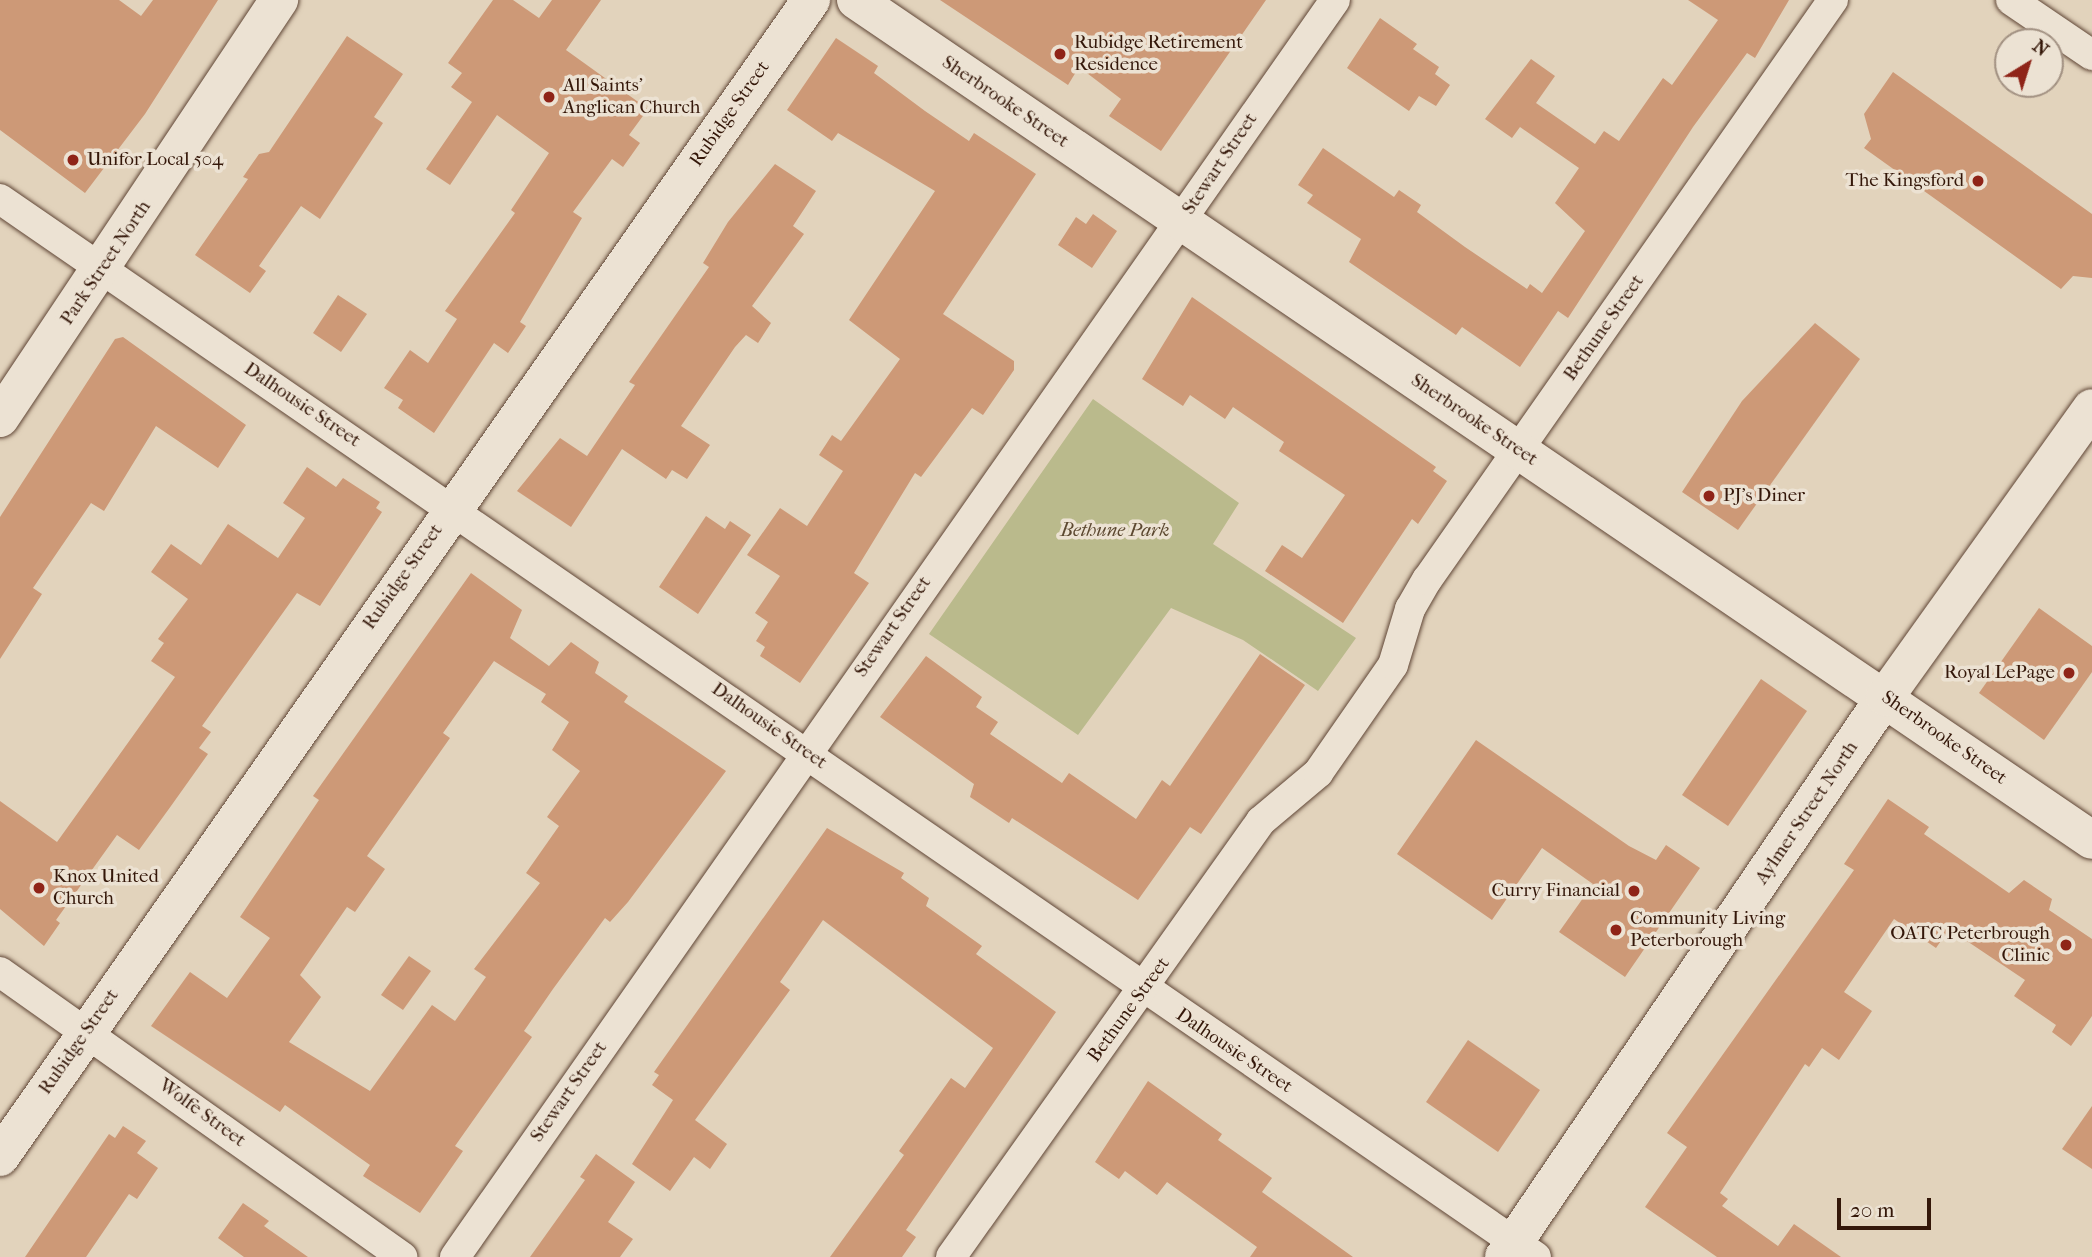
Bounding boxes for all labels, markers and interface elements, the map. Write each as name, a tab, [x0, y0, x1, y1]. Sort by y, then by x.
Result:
north arrow	[1994, 28, 2064, 98]
place label: Rubidge Retirement Residence	[1074, 32, 1243, 76]
text: N	[2028, 35, 2053, 61]
marker: Rubidge Retirement Residence	[1052, 46, 1068, 62]
street label: Sherbrooke Street	[937, 51, 1073, 153]
street label: Rubidge Street	[685, 57, 775, 171]
place label: All Saints' Anglican Church	[563, 75, 700, 119]
marker: All Saints' Anglican Church	[541, 89, 557, 105]
street label: Stewart Street	[1178, 109, 1262, 219]
place label: Unifor Local 504	[87, 149, 223, 171]
marker: Unifor Local 504	[65, 152, 81, 168]
place label: The Kingsford	[1846, 170, 1964, 192]
marker: The Kingsford	[1970, 173, 1986, 189]
street label: Park Street North	[56, 196, 156, 330]
street label: Bethune Street	[1559, 271, 1649, 385]
street label: Dalhousie Street	[239, 358, 365, 452]
street label: Sherbrooke Street	[1406, 369, 1542, 471]
place label: PJ's Diner	[1723, 485, 1805, 507]
marker: PJ's Diner	[1701, 488, 1717, 504]
street label: Rubidge Street	[358, 520, 448, 634]
park label: Bethune Park	[1060, 520, 1170, 542]
street label: Stewart Street	[850, 572, 936, 682]
place label: Royal LePage	[1944, 662, 2055, 684]
marker: Royal LePage	[2061, 665, 2077, 681]
street label: Dalhousie Street	[707, 678, 831, 774]
street label: Sherbrooke Street	[1877, 686, 2011, 790]
street label: Aylmer Street North	[1751, 737, 1863, 889]
place label: Knox United Church	[53, 866, 159, 910]
marker: Knox United Church	[31, 880, 47, 896]
place label: Curry Financial	[1492, 880, 1620, 902]
marker: Curry Financial	[1626, 883, 1642, 899]
place label: Community Living Peterborough	[1630, 908, 1785, 952]
marker: Community Living Peterborough	[1608, 922, 1624, 938]
place label: OATC Peterbrough Clinic	[1890, 923, 2050, 967]
marker: OATC Peterbrough Clinic	[2056, 935, 2076, 955]
street label: Bethune Street	[1083, 953, 1175, 1067]
street label: Rubidge Street	[34, 985, 124, 1099]
street label: Dalhousie Street	[1171, 1004, 1297, 1098]
street label: Stewart Street	[526, 1037, 612, 1147]
street label: Wolfe Street	[154, 1074, 250, 1152]
scale bar	[1840, 1184, 1934, 1228]
text: 20 m	[1850, 1198, 1894, 1222]

